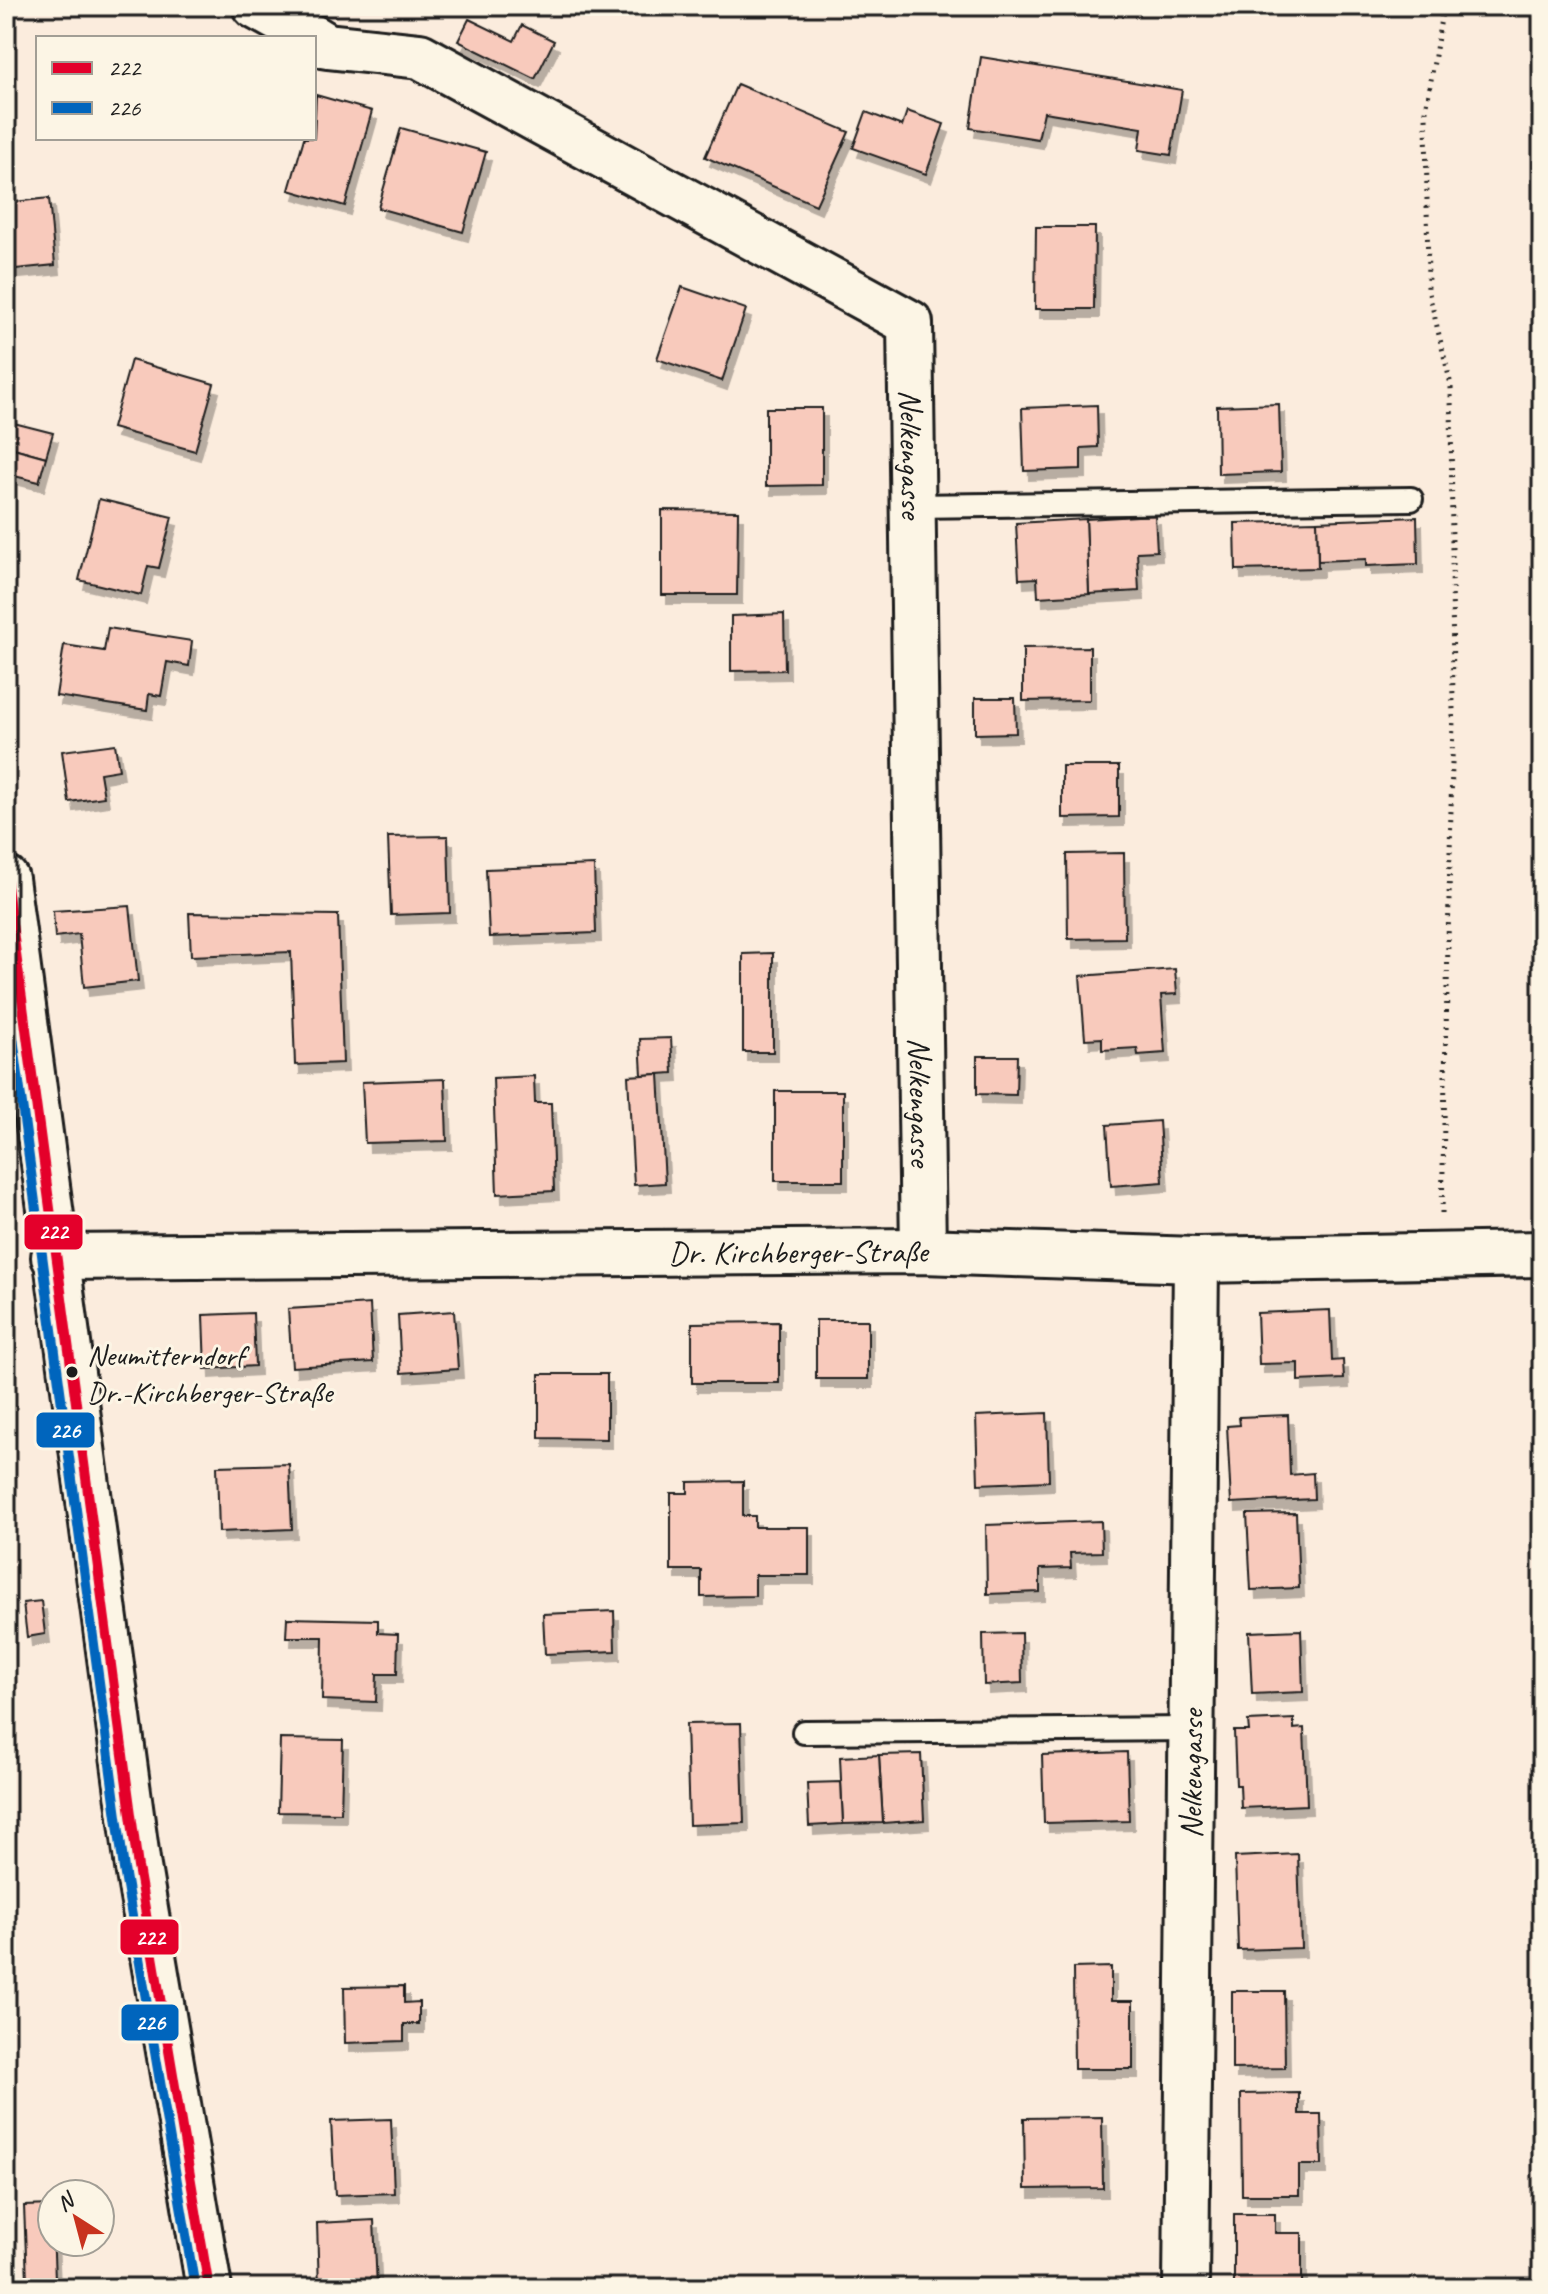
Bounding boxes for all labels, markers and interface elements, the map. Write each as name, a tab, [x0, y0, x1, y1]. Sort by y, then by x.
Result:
legend	[36, 36, 316, 140]
text: 222	[108, 53, 143, 83]
text: 226	[108, 93, 142, 123]
street label: Nelkengasse	[890, 389, 933, 521]
street label: Nelkengasse	[900, 1037, 942, 1169]
line badge: 222	[23, 1213, 84, 1251]
text: 222	[38, 1218, 70, 1246]
street label: Dr. Kirchberger-Straße	[668, 1230, 930, 1273]
place label: Neumitterndorf Dr.-Kirchberger-Straße	[87, 1336, 334, 1411]
marker: Neumitterndorf Dr.-Kirchberger-Straße	[64, 1364, 80, 1380]
line badge: 226	[35, 1411, 96, 1449]
text: 226	[50, 1417, 82, 1445]
street label: Nelkengasse	[1170, 1707, 1212, 1839]
line badge: 222	[119, 1918, 180, 1956]
text: 222	[135, 1924, 167, 1952]
line badge: 226	[120, 2003, 180, 2042]
text: 226	[135, 2009, 167, 2037]
north arrow	[36, 2178, 116, 2258]
text: N	[51, 2185, 81, 2218]

